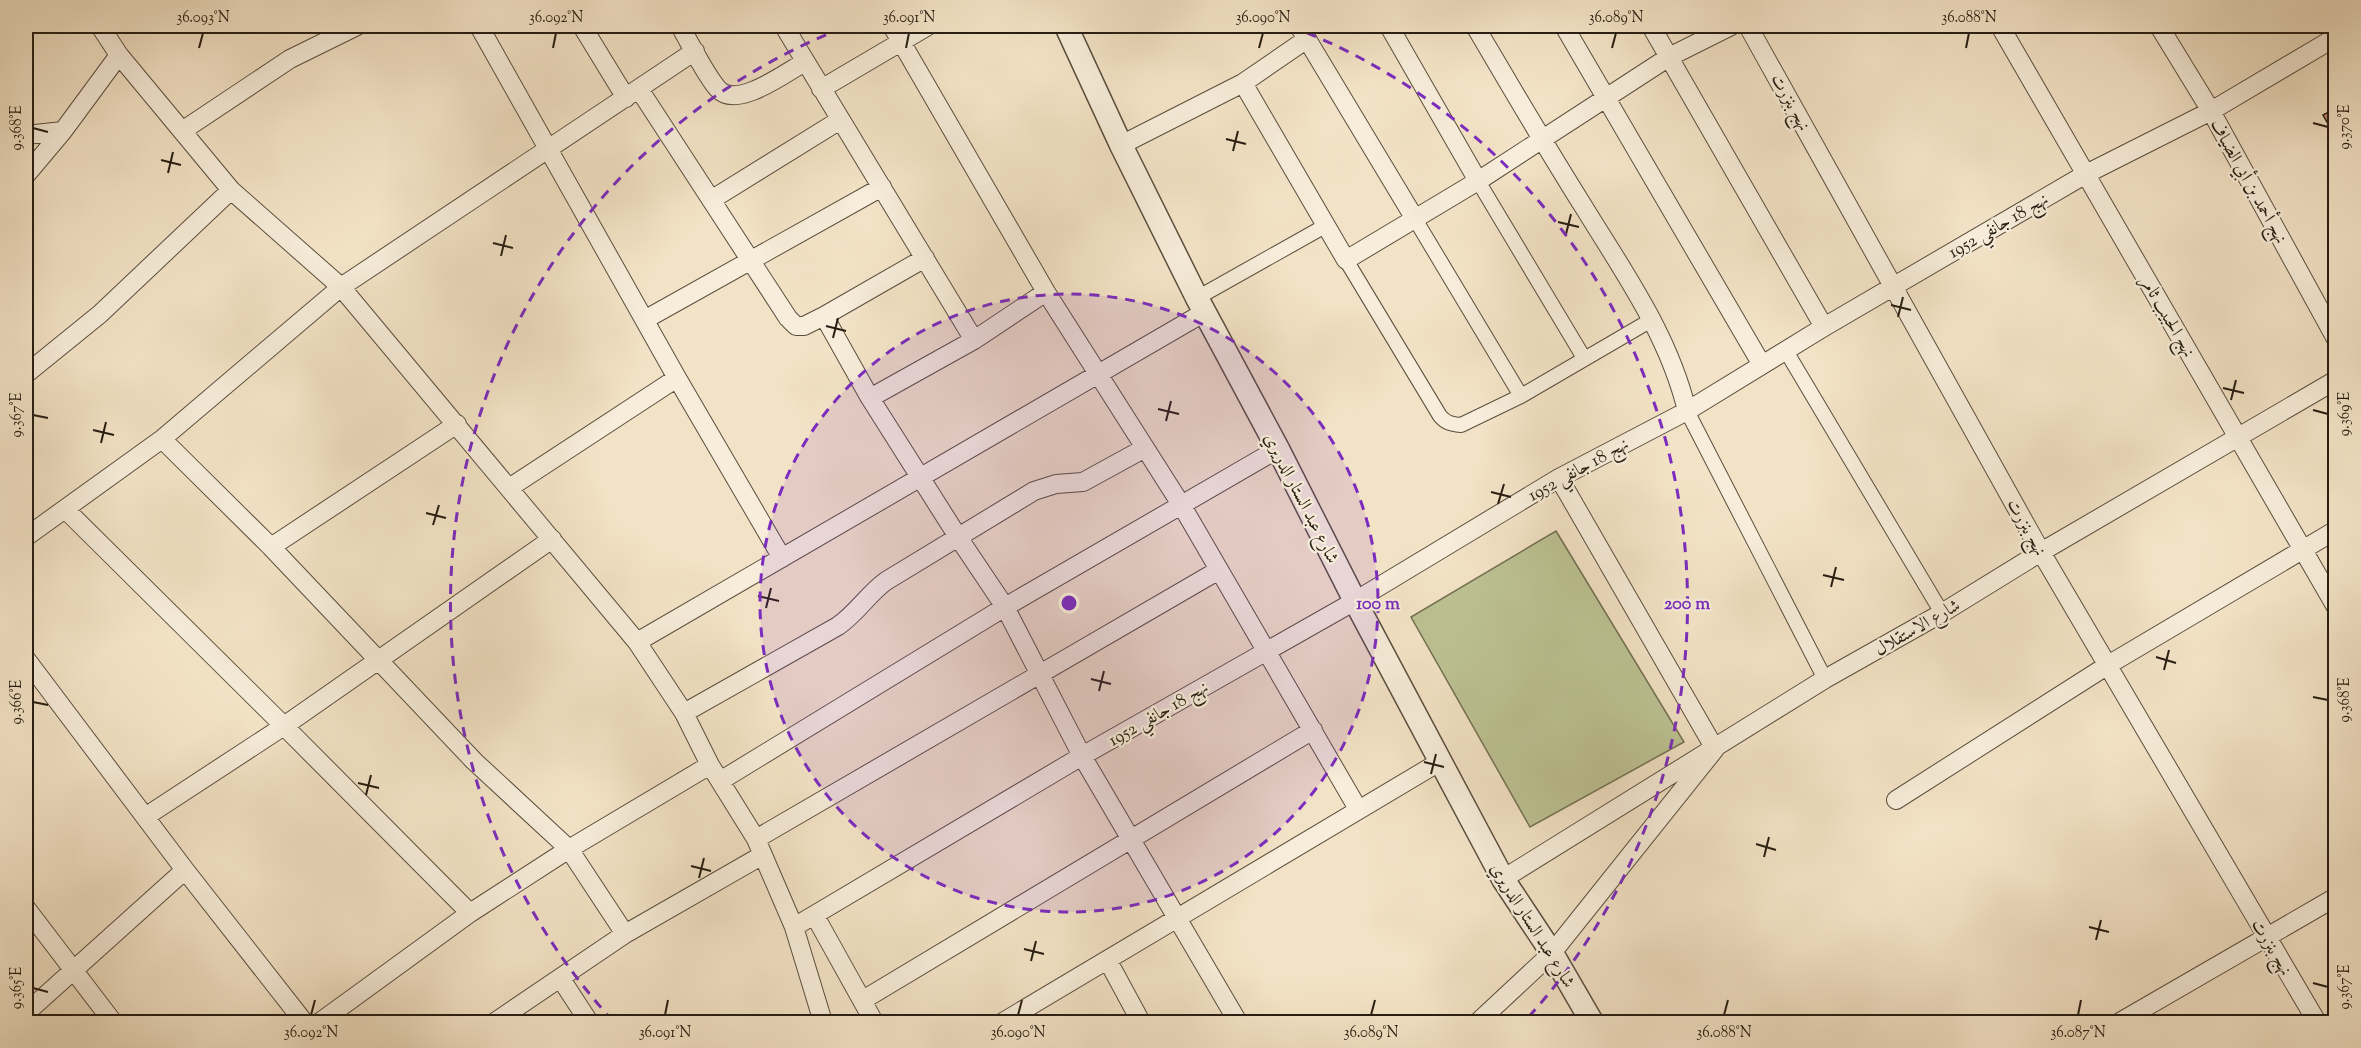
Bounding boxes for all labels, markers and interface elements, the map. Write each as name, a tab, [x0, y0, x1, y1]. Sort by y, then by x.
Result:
text: 36.093°N	[176, 8, 230, 29]
text: 36.092°N	[529, 8, 583, 29]
text: 36.091°N	[883, 8, 935, 29]
text: 36.090°N	[1235, 8, 1291, 29]
text: 36.089°N	[1589, 8, 1643, 29]
text: 36.088°N	[1941, 8, 1997, 29]
street label: نهج بنزرت	[1762, 70, 1816, 137]
text: 9.370°E	[2335, 105, 2356, 149]
text: 9.368°E	[7, 106, 28, 150]
street label: نهج أحمد بن أبي الضياف	[2201, 114, 2294, 250]
street label: نهج 18 جانفي 1952	[1944, 188, 2055, 269]
street label: نهج الحبيب ثامر	[2131, 271, 2200, 363]
text: 9.369°E	[2335, 392, 2356, 436]
text: 9.367°E	[7, 393, 28, 437]
street label: شارع عبد الستار الدريري	[1256, 429, 1344, 569]
street label: نهج 18 جانفي 1952	[1524, 432, 1636, 512]
street label: نهج بنزرت	[1998, 495, 2052, 562]
text: 100 m	[1356, 592, 1400, 618]
text: 200 m	[1664, 592, 1710, 618]
centre of rings	[1059, 593, 1079, 613]
street label: شارع الاستقلال	[1870, 594, 1966, 664]
street label: نهج 18 جانفي 1952	[1104, 676, 1215, 757]
text: 9.368°E	[2335, 678, 2356, 722]
text: 9.366°E	[7, 680, 28, 724]
street label: شارع عبد الستار الدريري	[1482, 858, 1580, 994]
street label: نهج بنزرت	[2242, 915, 2297, 982]
text: 9.367°E	[2335, 965, 2356, 1009]
text: 9.365°E	[7, 967, 28, 1009]
text: 36.092°N	[284, 1023, 338, 1044]
text: 36.091°N	[639, 1023, 691, 1044]
text: 36.090°N	[990, 1023, 1046, 1044]
text: 36.089°N	[1344, 1023, 1398, 1044]
text: 36.088°N	[1696, 1023, 1752, 1044]
text: 36.087°N	[2050, 1023, 2106, 1044]

